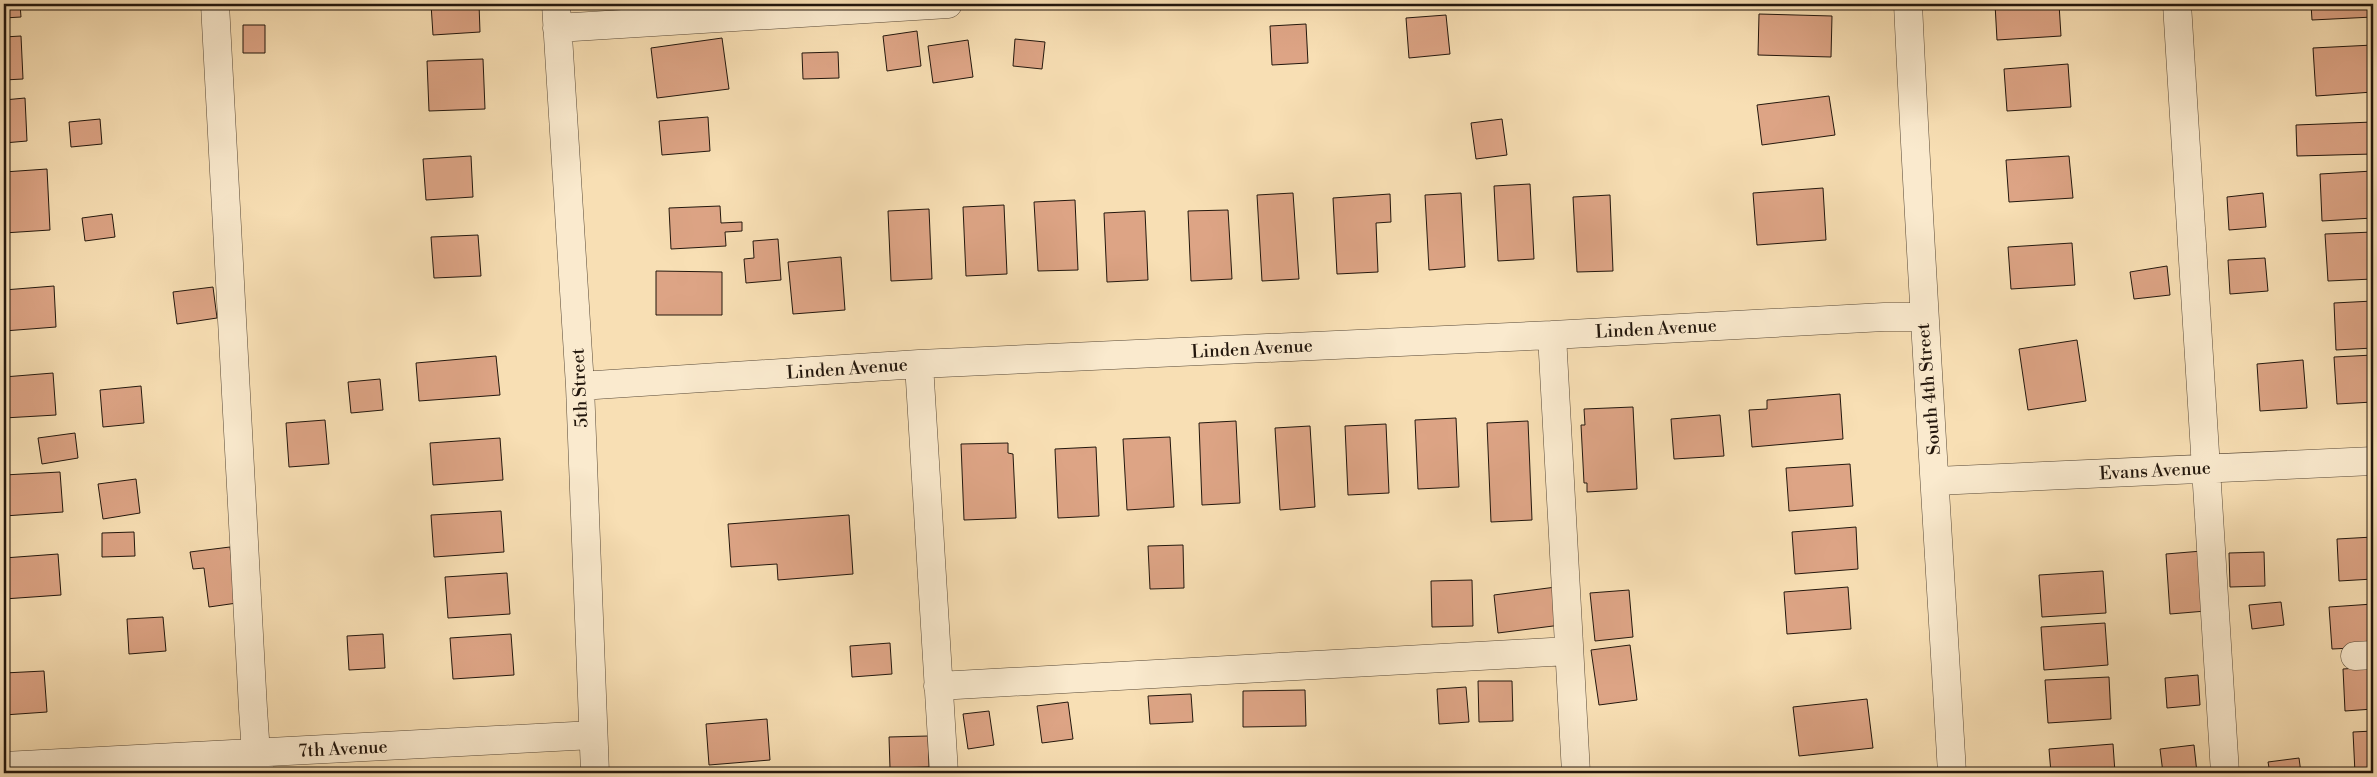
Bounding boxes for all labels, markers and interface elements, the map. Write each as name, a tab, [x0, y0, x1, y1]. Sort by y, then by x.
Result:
street label: Linden Avenue	[1595, 314, 1717, 344]
street label: South 4th Street	[1912, 321, 1946, 456]
street label: Linden Avenue	[1191, 334, 1313, 364]
street label: 5th Street	[566, 347, 594, 428]
street label: Linden Avenue	[786, 353, 908, 385]
street label: Evans Avenue	[2099, 457, 2211, 485]
street label: 7th Avenue	[298, 735, 388, 763]

